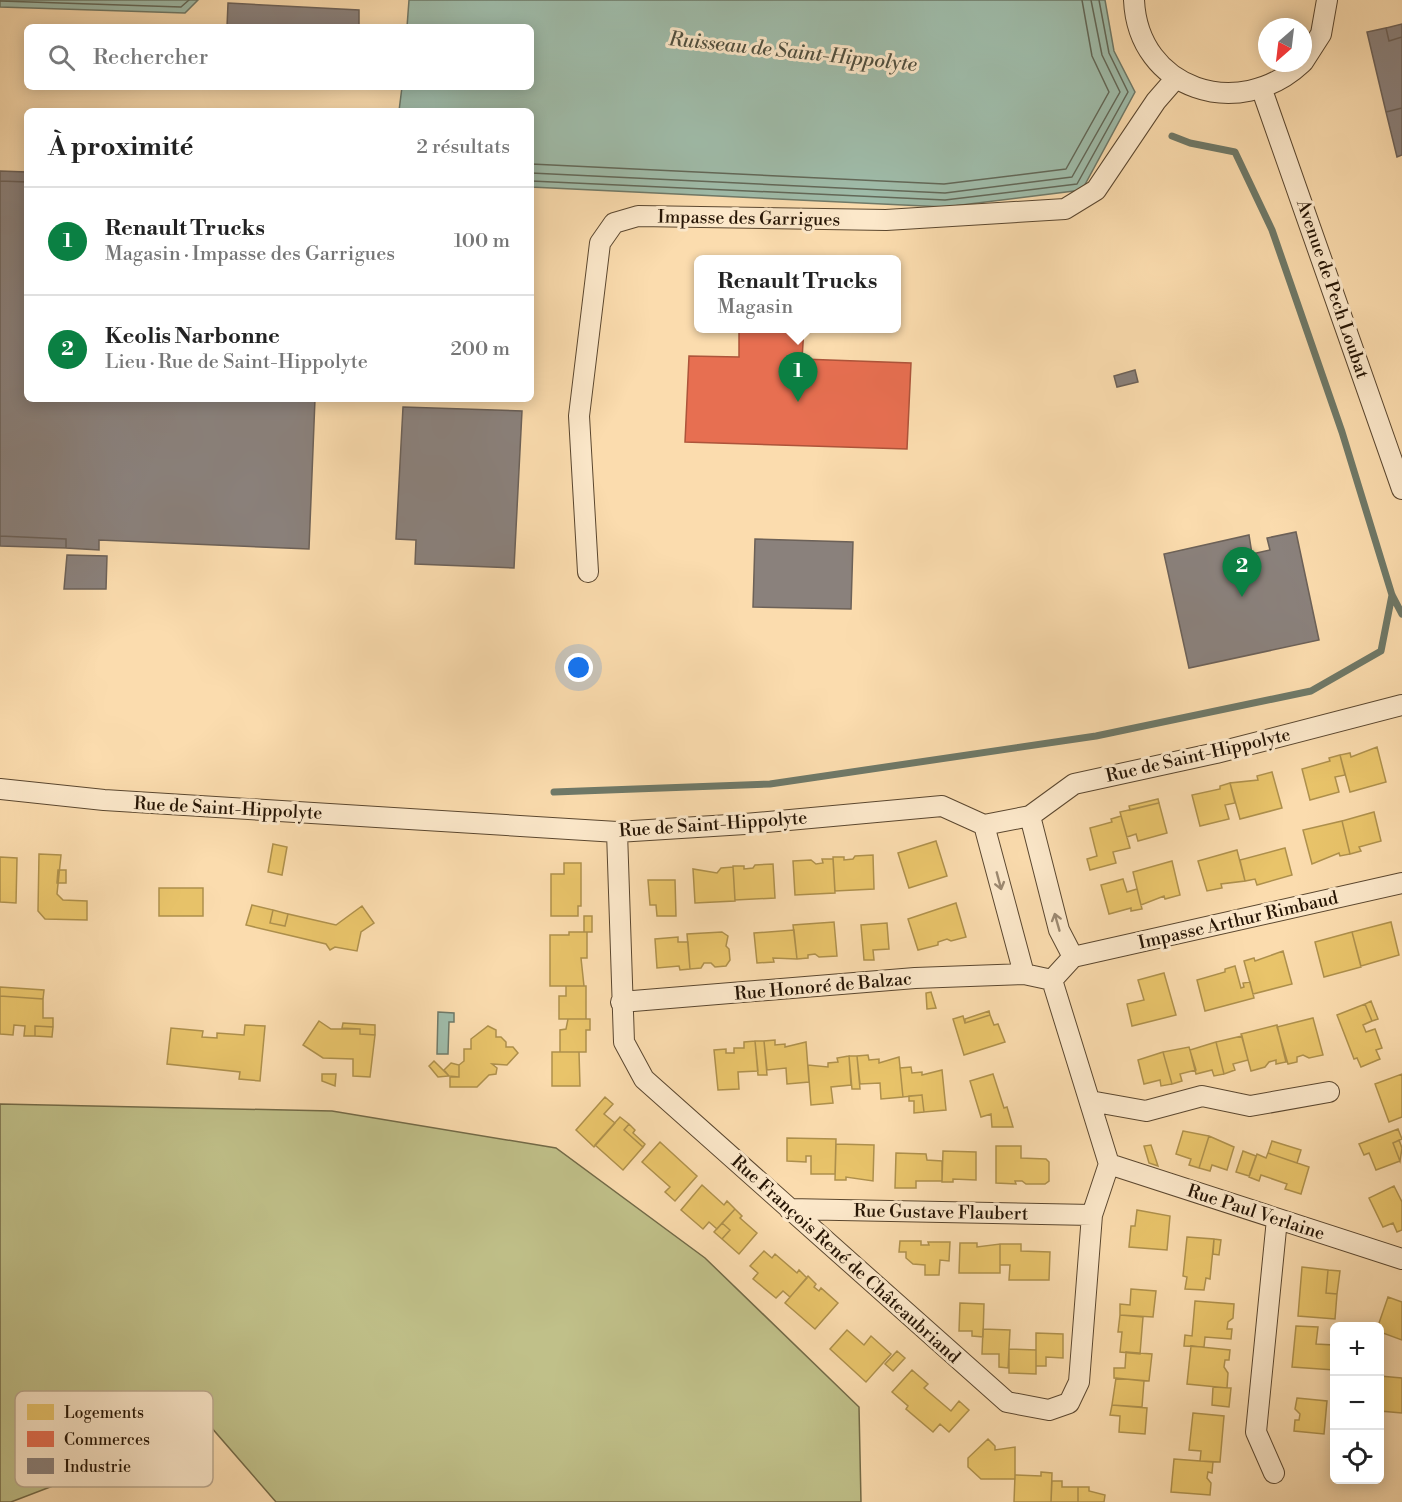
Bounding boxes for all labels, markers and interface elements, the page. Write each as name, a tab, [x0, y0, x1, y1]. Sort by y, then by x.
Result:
north arrow	[1258, 18, 1312, 72]
search box	[24, 24, 534, 90]
water label: Ruisseau de Saint-Hippolyte	[666, 27, 919, 78]
icon: search	[45, 41, 78, 74]
text: Rechercher	[93, 44, 208, 71]
text: À proximité	[48, 131, 193, 163]
text: 2 résultats	[416, 135, 510, 160]
street label: Avenue de Pech Loubat	[1291, 196, 1374, 382]
street label: Impasse des Garrigues	[657, 205, 841, 232]
text: Renault Trucks	[105, 215, 265, 242]
text: 1	[63, 229, 72, 254]
text: 100 m	[454, 229, 510, 254]
text: Magasin · Impasse des Garrigues	[105, 242, 395, 267]
popup	[694, 255, 901, 333]
text: Renault Trucks	[718, 268, 878, 295]
text: Magasin	[718, 295, 793, 320]
text: Keolis Narbonne	[105, 323, 280, 350]
text: 2	[61, 337, 74, 362]
text: 200 m	[450, 337, 510, 362]
text: Lieu · Rue de Saint-Hippolyte	[105, 350, 368, 375]
pin: 1	[778, 352, 818, 402]
pin: 2	[1222, 548, 1262, 597]
your location	[564, 653, 593, 682]
street label: Rue de Saint-Hippolyte	[1104, 723, 1293, 788]
street label: Rue de Saint-Hippolyte	[133, 792, 323, 825]
street label: Rue de Saint-Hippolyte	[618, 806, 808, 843]
one-way arrow	[994, 871, 1005, 890]
street label: Impasse Arthur Rimbaud	[1136, 886, 1341, 955]
one-way arrow	[1051, 913, 1062, 932]
street label: Rue Honoré de Balzac	[733, 967, 913, 1006]
street label: Rue François René de Châteaubriand	[726, 1150, 966, 1369]
street label: Rue Paul Verlaine	[1184, 1179, 1328, 1246]
street label: Rue Gustave Flaubert	[853, 1199, 1029, 1226]
map controls	[1330, 1322, 1384, 1484]
button: +	[1330, 1322, 1384, 1376]
button: −	[1330, 1376, 1384, 1430]
legend	[15, 1391, 213, 1487]
text: Logements	[64, 1403, 144, 1423]
text: Commerces	[64, 1430, 150, 1450]
button: locate	[1330, 1430, 1384, 1484]
text: Industrie	[64, 1457, 131, 1477]

